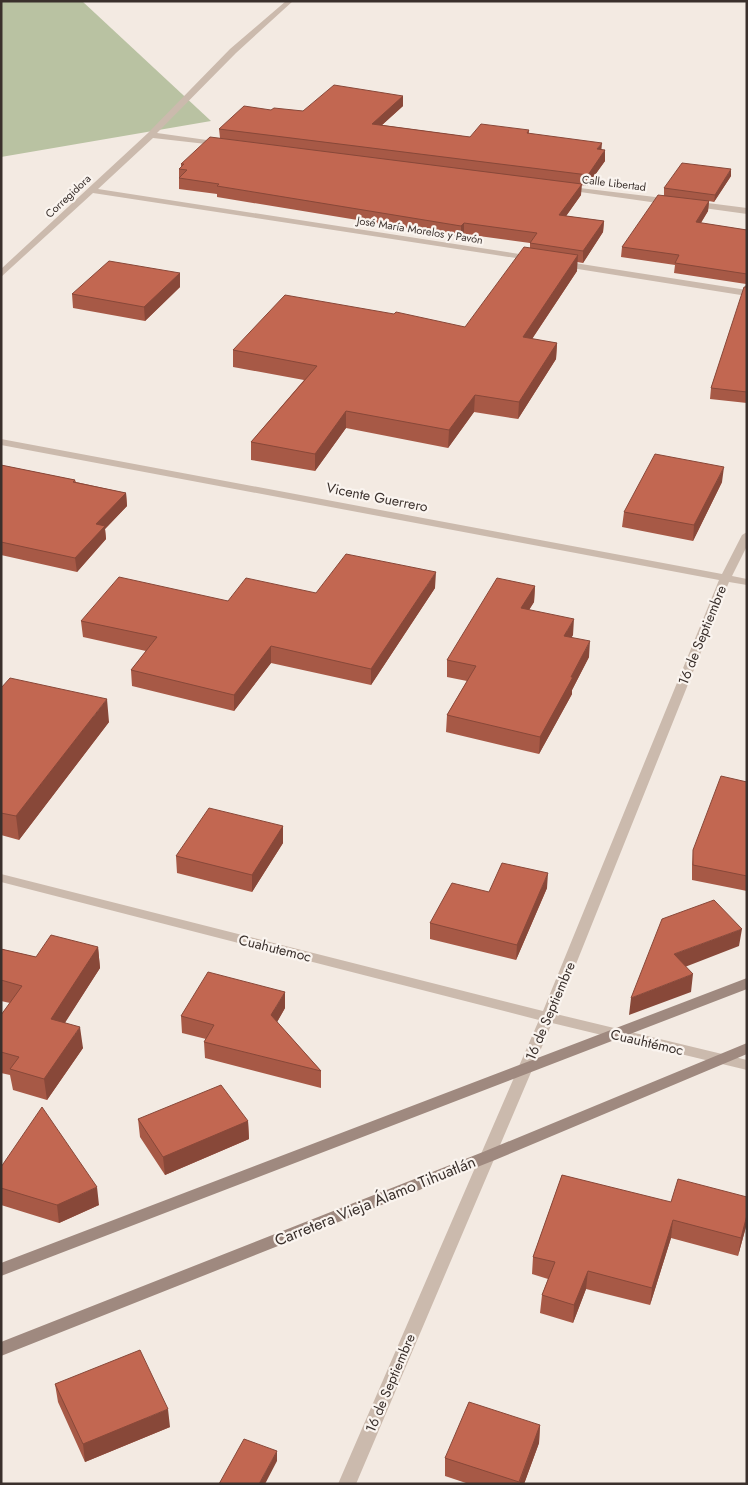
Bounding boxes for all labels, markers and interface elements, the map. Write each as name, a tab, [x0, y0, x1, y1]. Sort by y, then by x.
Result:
street label: Corregidora	[42, 171, 94, 221]
street label: Calle Libertad	[581, 171, 647, 195]
street label: José María Morelos y Pavón	[354, 212, 484, 248]
street label: Vicente Guerrero	[324, 477, 430, 517]
street label: 16 de Septiembre	[673, 582, 731, 688]
street label: Cuahutemoc	[237, 929, 313, 967]
street label: 16 de Septiembre	[520, 958, 580, 1064]
street label: Cuauhtémoc	[609, 1024, 685, 1060]
street label: Carretera Vieja Álamo Tihuatlán	[271, 1150, 479, 1252]
street label: 16 de Septiembre	[360, 1330, 420, 1436]

